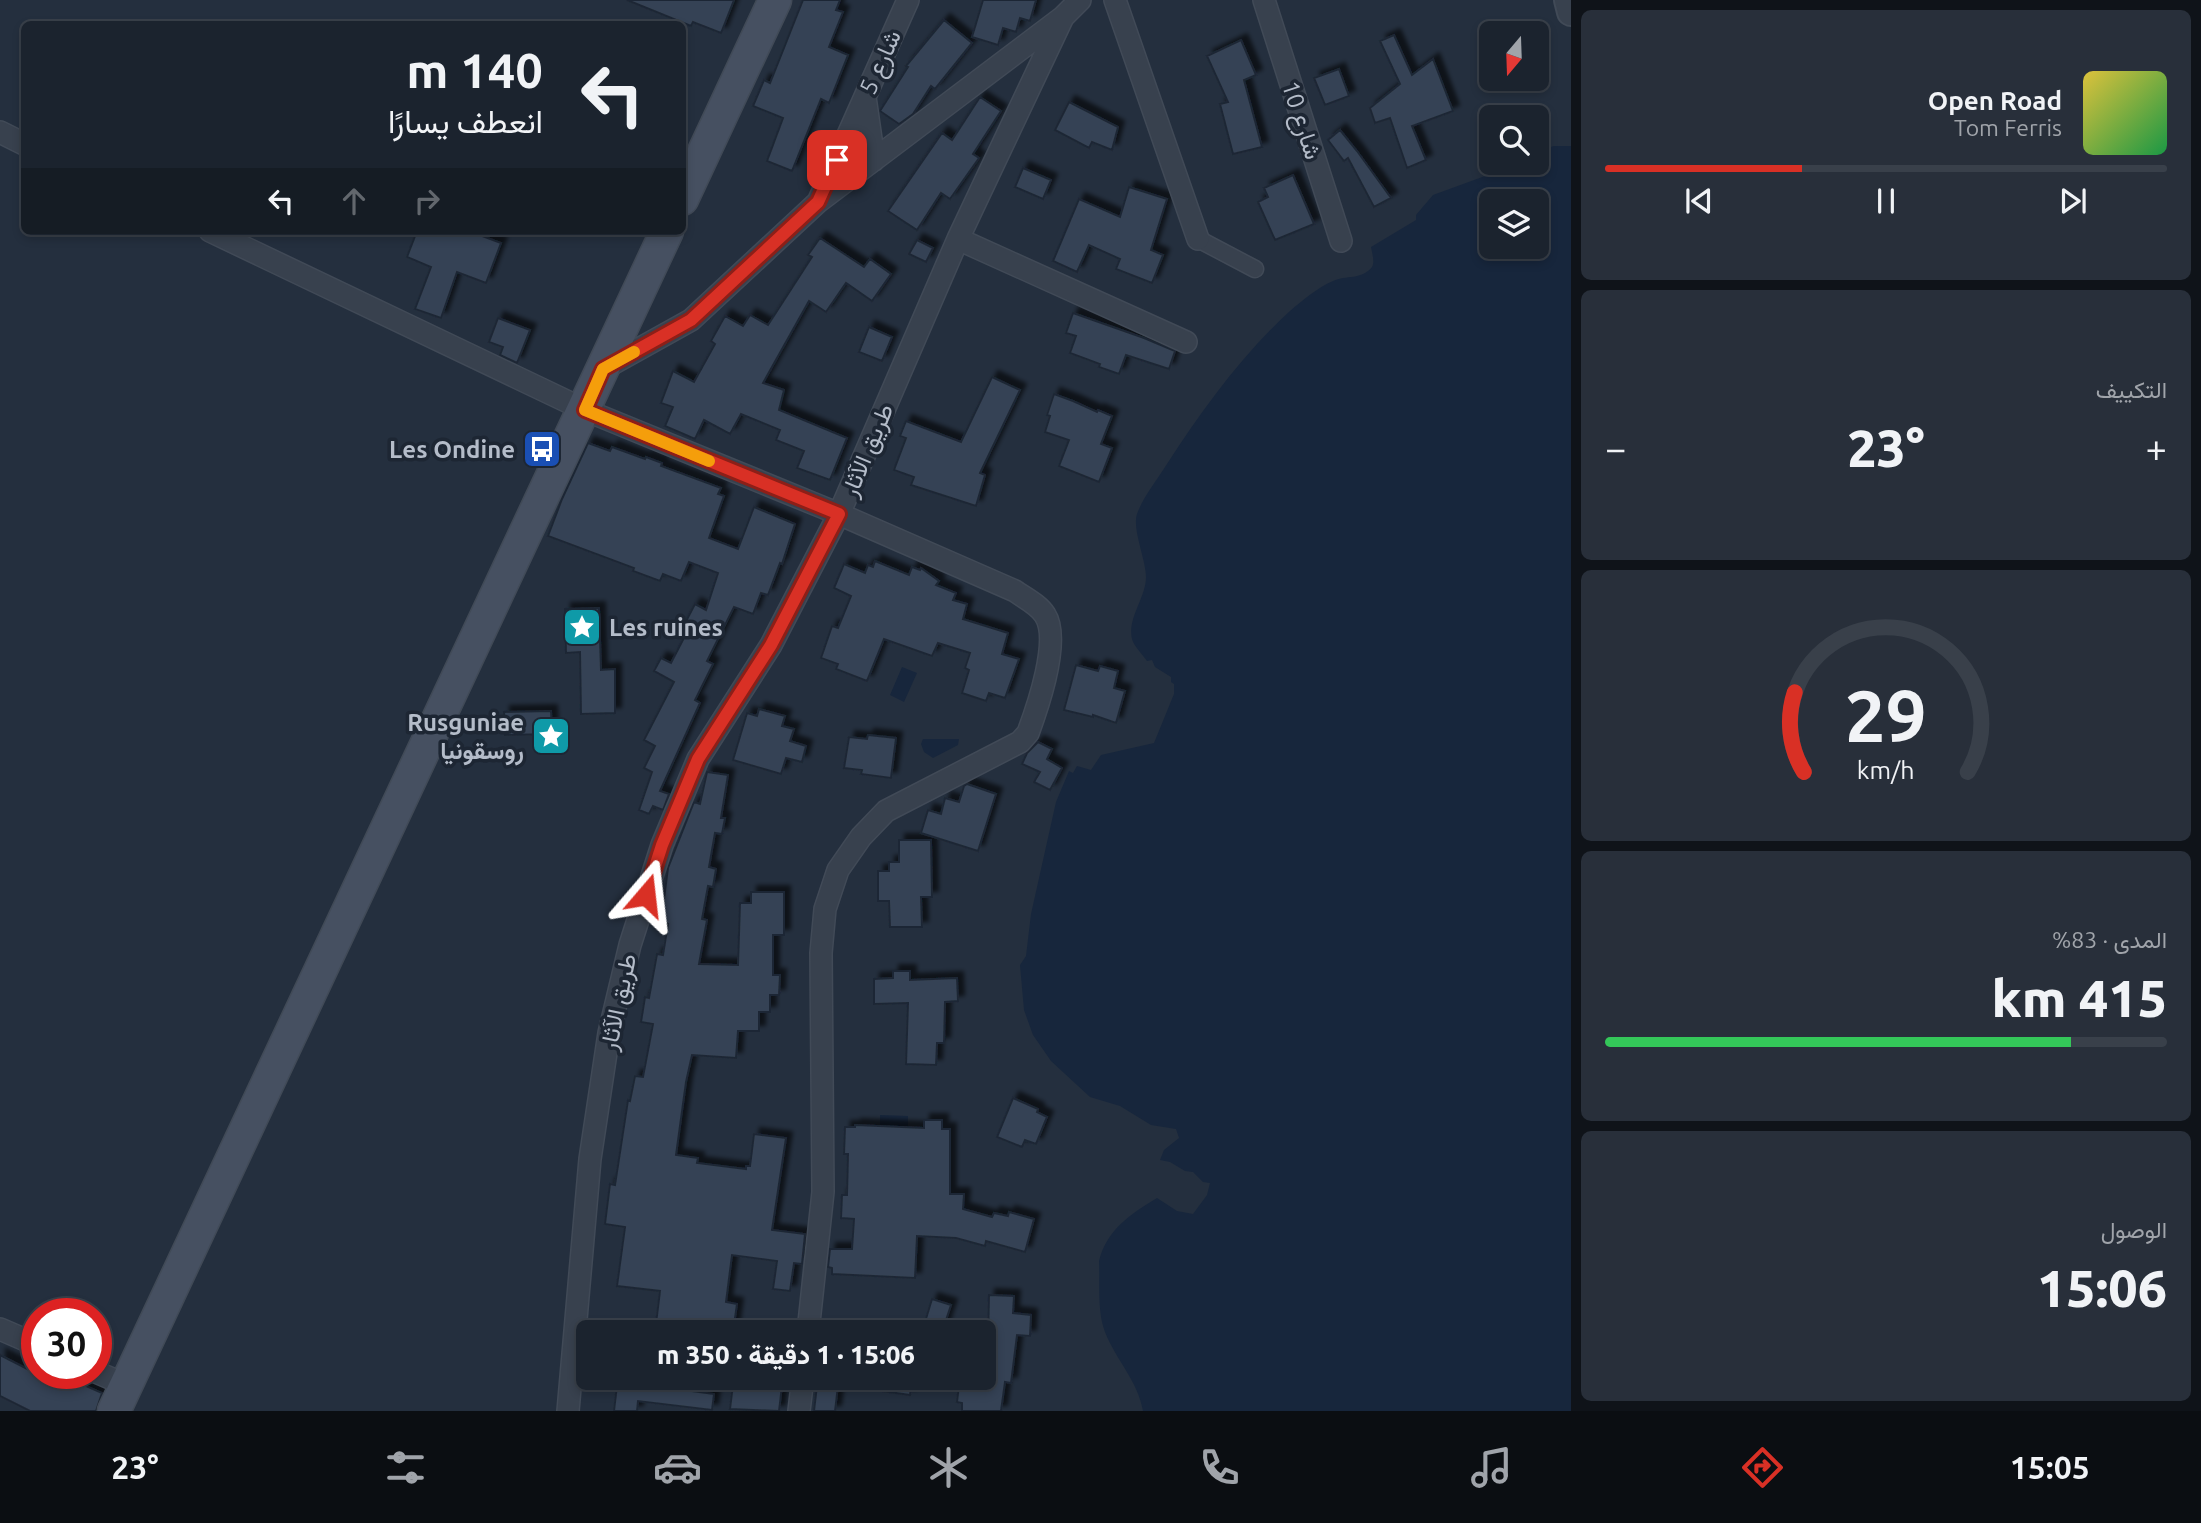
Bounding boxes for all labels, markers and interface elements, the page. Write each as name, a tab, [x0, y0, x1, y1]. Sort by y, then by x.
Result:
north arrow	[1479, 21, 1549, 91]
map controls	[1479, 21, 1549, 259]
street label: شارع 5	[854, 26, 909, 99]
text: 140 m	[406, 42, 543, 97]
icon: left	[567, 49, 658, 140]
street label: شارع 10	[1274, 77, 1327, 164]
text: Open Road	[1928, 86, 2062, 115]
text: انعطف يسارًا	[388, 103, 543, 139]
button: search	[1479, 105, 1549, 175]
text: Tom Ferris	[1954, 115, 2062, 140]
pin	[807, 130, 867, 190]
icon: arrive	[818, 141, 856, 179]
icon: left	[262, 182, 300, 220]
icon: ahead	[335, 182, 373, 220]
icon: right	[408, 182, 446, 220]
icon: previous	[1680, 182, 1718, 220]
icon: pause	[1867, 182, 1905, 220]
icon: next	[2054, 182, 2092, 220]
button: layers	[1479, 189, 1549, 259]
text: التكييف	[2096, 377, 2167, 402]
street label: طريق الآثار	[835, 400, 900, 502]
text: 23°	[1847, 419, 1925, 477]
text: −	[1605, 427, 1626, 469]
text: +	[2146, 427, 2167, 469]
bus stop icon: Les Ondine	[521, 428, 563, 470]
place label: Les Ondine	[389, 436, 515, 463]
place icon: Les ruines	[561, 606, 603, 648]
place label: Les ruines	[609, 614, 723, 641]
text: 29	[1845, 674, 1927, 756]
place label: Rusguniae روسقونيا	[407, 709, 524, 766]
place icon: Rusguniae روسقونيا	[530, 715, 572, 757]
text: km/h	[1857, 755, 1915, 783]
position arrow	[609, 858, 683, 932]
text: المدى · 83%	[2052, 927, 2167, 952]
street label: طريق الآثار	[594, 951, 643, 1054]
text: 415 km	[1992, 969, 2167, 1027]
text: الوصول	[2101, 1217, 2167, 1242]
text: 15:06	[2037, 1259, 2167, 1317]
speed limit sign: 30	[21, 1298, 112, 1389]
text: 15:06 · 1 دقيقة · 350 m	[657, 1340, 915, 1369]
icon: filters	[381, 1443, 430, 1492]
icon: car	[653, 1443, 702, 1492]
icon: climate	[924, 1443, 973, 1492]
icon: phone	[1195, 1443, 1244, 1492]
icon: music	[1467, 1443, 1516, 1492]
icon: directions	[1738, 1443, 1787, 1492]
text: 23°	[111, 1449, 159, 1485]
text: 15:05	[2010, 1449, 2090, 1485]

